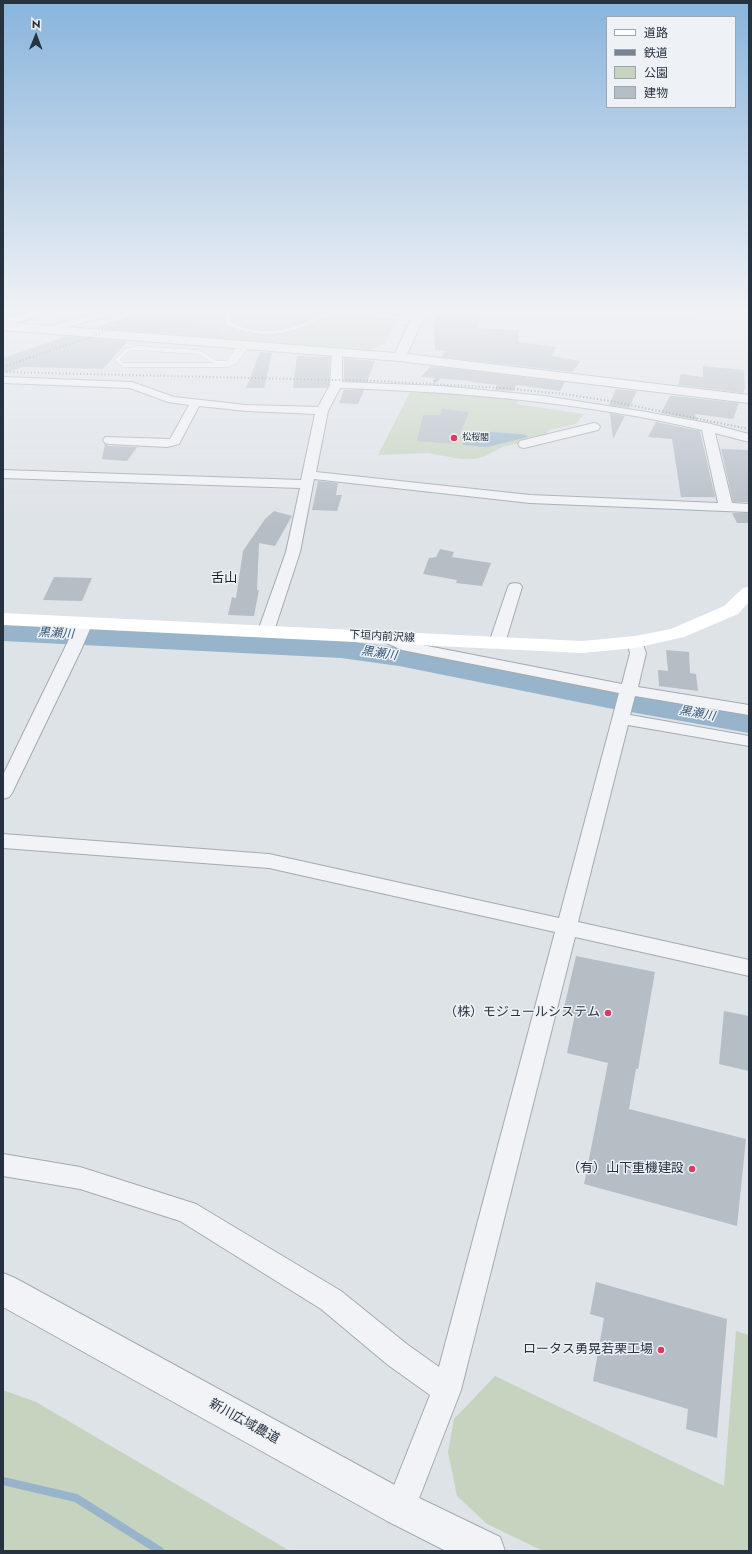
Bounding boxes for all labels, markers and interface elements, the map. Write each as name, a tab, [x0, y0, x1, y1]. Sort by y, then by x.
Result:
north arrow	[16, 16, 56, 56]
text: N	[32, 16, 41, 32]
legend	[606, 16, 736, 108]
text: 道路	[644, 24, 668, 42]
text: 鉄道	[644, 44, 668, 62]
text: 公園	[644, 64, 668, 82]
text: 建物	[644, 84, 668, 102]
marker: 松桜閣	[449, 433, 459, 443]
place label: 松桜閣	[462, 433, 489, 443]
district label: 舌山	[211, 571, 237, 587]
water label: 黒瀬川	[38, 626, 74, 642]
street label: 下垣内前沢線	[349, 629, 415, 645]
water label: 黒瀬川	[360, 644, 398, 664]
water label: 黒瀬川	[678, 704, 716, 724]
place label: （株）モジュールシステム	[444, 1005, 600, 1021]
marker: （株）モジュールシステム	[603, 1008, 613, 1018]
place label: （有）山下重機建設	[567, 1161, 684, 1177]
marker: （有）山下重機建設	[687, 1164, 697, 1174]
place label: ロータス勇晃若栗工場	[523, 1342, 653, 1358]
marker: ロータス勇晃若栗工場	[656, 1345, 666, 1355]
street label: 新川広域農道	[206, 1396, 282, 1448]

